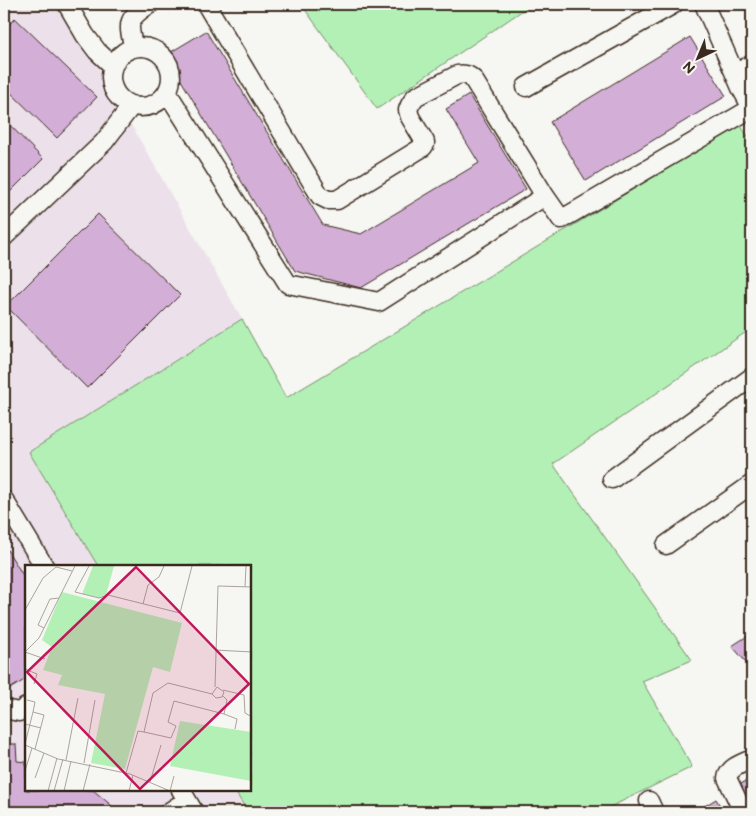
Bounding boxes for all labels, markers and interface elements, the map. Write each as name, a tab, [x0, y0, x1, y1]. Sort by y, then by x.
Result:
north arrow	[674, 32, 724, 82]
text: N	[680, 57, 699, 77]
inset map	[25, 565, 251, 791]

